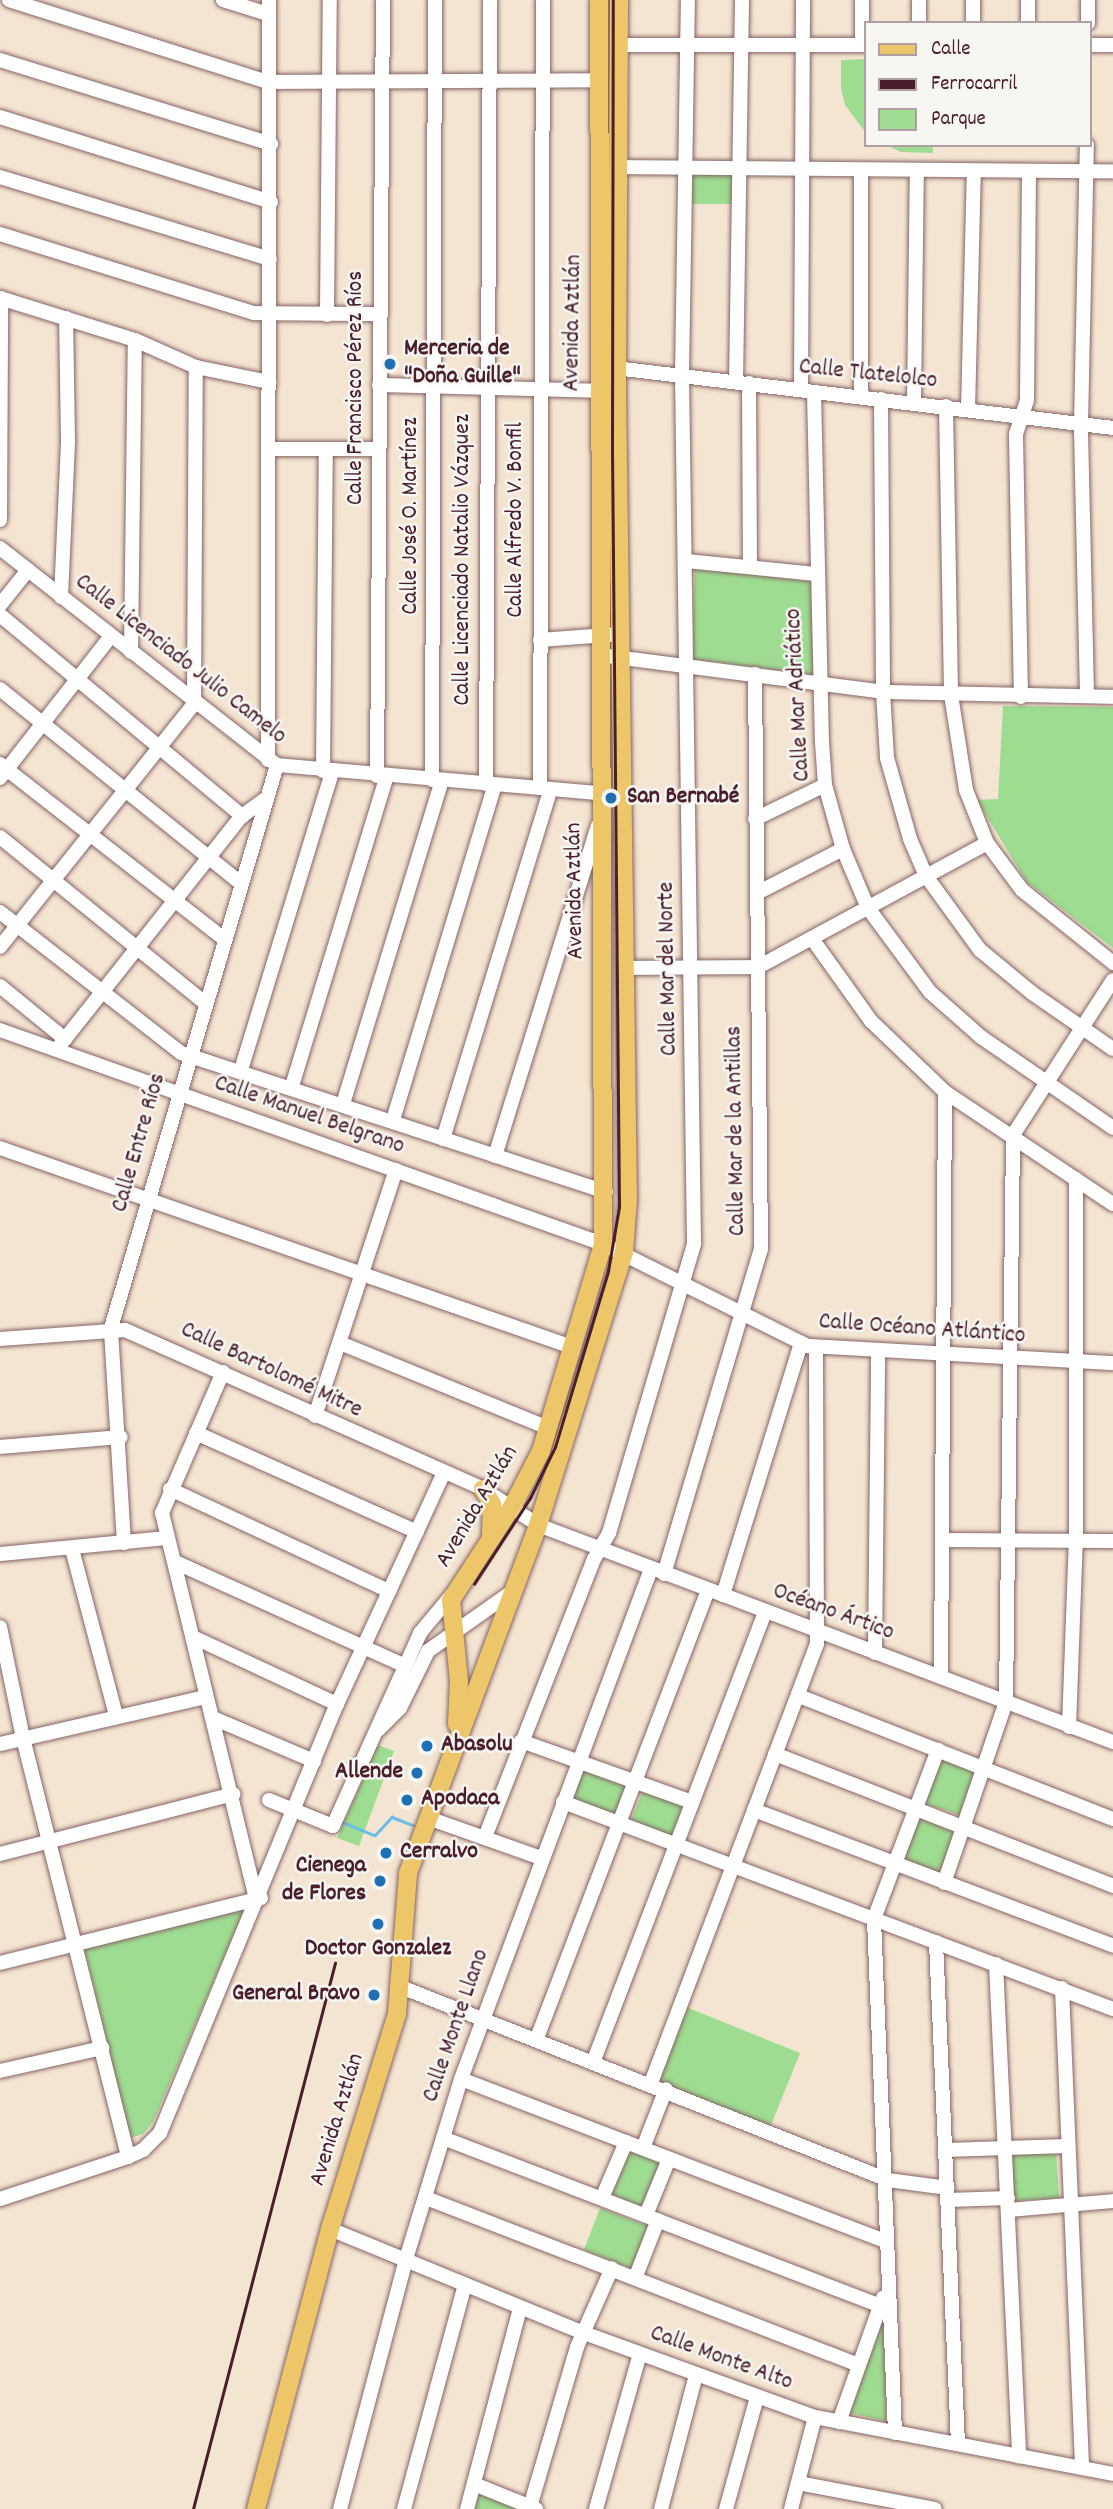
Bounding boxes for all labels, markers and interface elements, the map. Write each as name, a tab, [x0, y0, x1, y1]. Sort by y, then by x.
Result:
legend	[864, 21, 1092, 147]
text: Calle	[931, 35, 970, 65]
text: Ferrocarril	[931, 70, 1017, 100]
text: Parque	[931, 105, 986, 135]
street label: Avenida Aztlán	[558, 254, 590, 392]
street label: Calle Francisco Pérez Ríos	[343, 271, 371, 505]
place label: Merceria de "Doña Guille"	[404, 336, 521, 392]
street label: Calle Tlatelolco	[797, 353, 939, 397]
marker: Merceria de "Doña Guille"	[382, 356, 398, 372]
street label: Calle Licenciado Natalio Vázquez	[450, 414, 478, 706]
street label: Calle José O. Martínez	[398, 417, 426, 615]
street label: Calle Alfredo V. Bonfil	[503, 422, 531, 618]
street label: Calle Licenciado Julio Camelo	[68, 568, 292, 752]
street label: Calle Mar Adriático	[780, 608, 818, 782]
place label: San Bernabé	[627, 784, 739, 812]
marker: San Bernabé	[601, 788, 621, 808]
street label: Avenida Aztlán	[560, 822, 592, 960]
street label: Calle Mar del Norte	[653, 882, 685, 1056]
street label: Calle Mar de la Antillas	[721, 1026, 753, 1236]
street label: Calle Entre Ríos	[106, 1070, 174, 1216]
street label: Calle Manuel Belgrano	[210, 1070, 408, 1162]
street label: Calle Océano Atlántico	[818, 1308, 1026, 1352]
street label: Calle Bartolomé Mitre	[176, 1316, 366, 1426]
street label: Avenida Aztlán	[430, 1441, 526, 1573]
street label: Océano Ártico	[768, 1578, 898, 1648]
place label: Abasolu	[441, 1732, 513, 1760]
marker: Abasolu	[419, 1738, 435, 1754]
place label: Allende	[335, 1759, 403, 1787]
marker: Allende	[409, 1765, 425, 1781]
place label: Apodaca	[421, 1786, 499, 1814]
marker: Apodaca	[399, 1792, 415, 1808]
place label: Cerralvo	[400, 1839, 478, 1867]
marker: Cerralvo	[378, 1845, 394, 1861]
place label: Cienega de Flores	[282, 1853, 366, 1909]
marker: Cienega de Flores	[372, 1873, 388, 1889]
marker: Doctor Gonzalez	[370, 1916, 386, 1932]
place label: Doctor Gonzalez	[305, 1936, 451, 1964]
street label: Calle Monte Llano	[417, 1946, 497, 2106]
place label: General Bravo	[232, 1981, 360, 2009]
marker: General Bravo	[366, 1987, 382, 2003]
street label: Avenida Aztlán	[304, 2050, 372, 2190]
street label: Calle Monte Alto	[646, 2320, 796, 2398]

